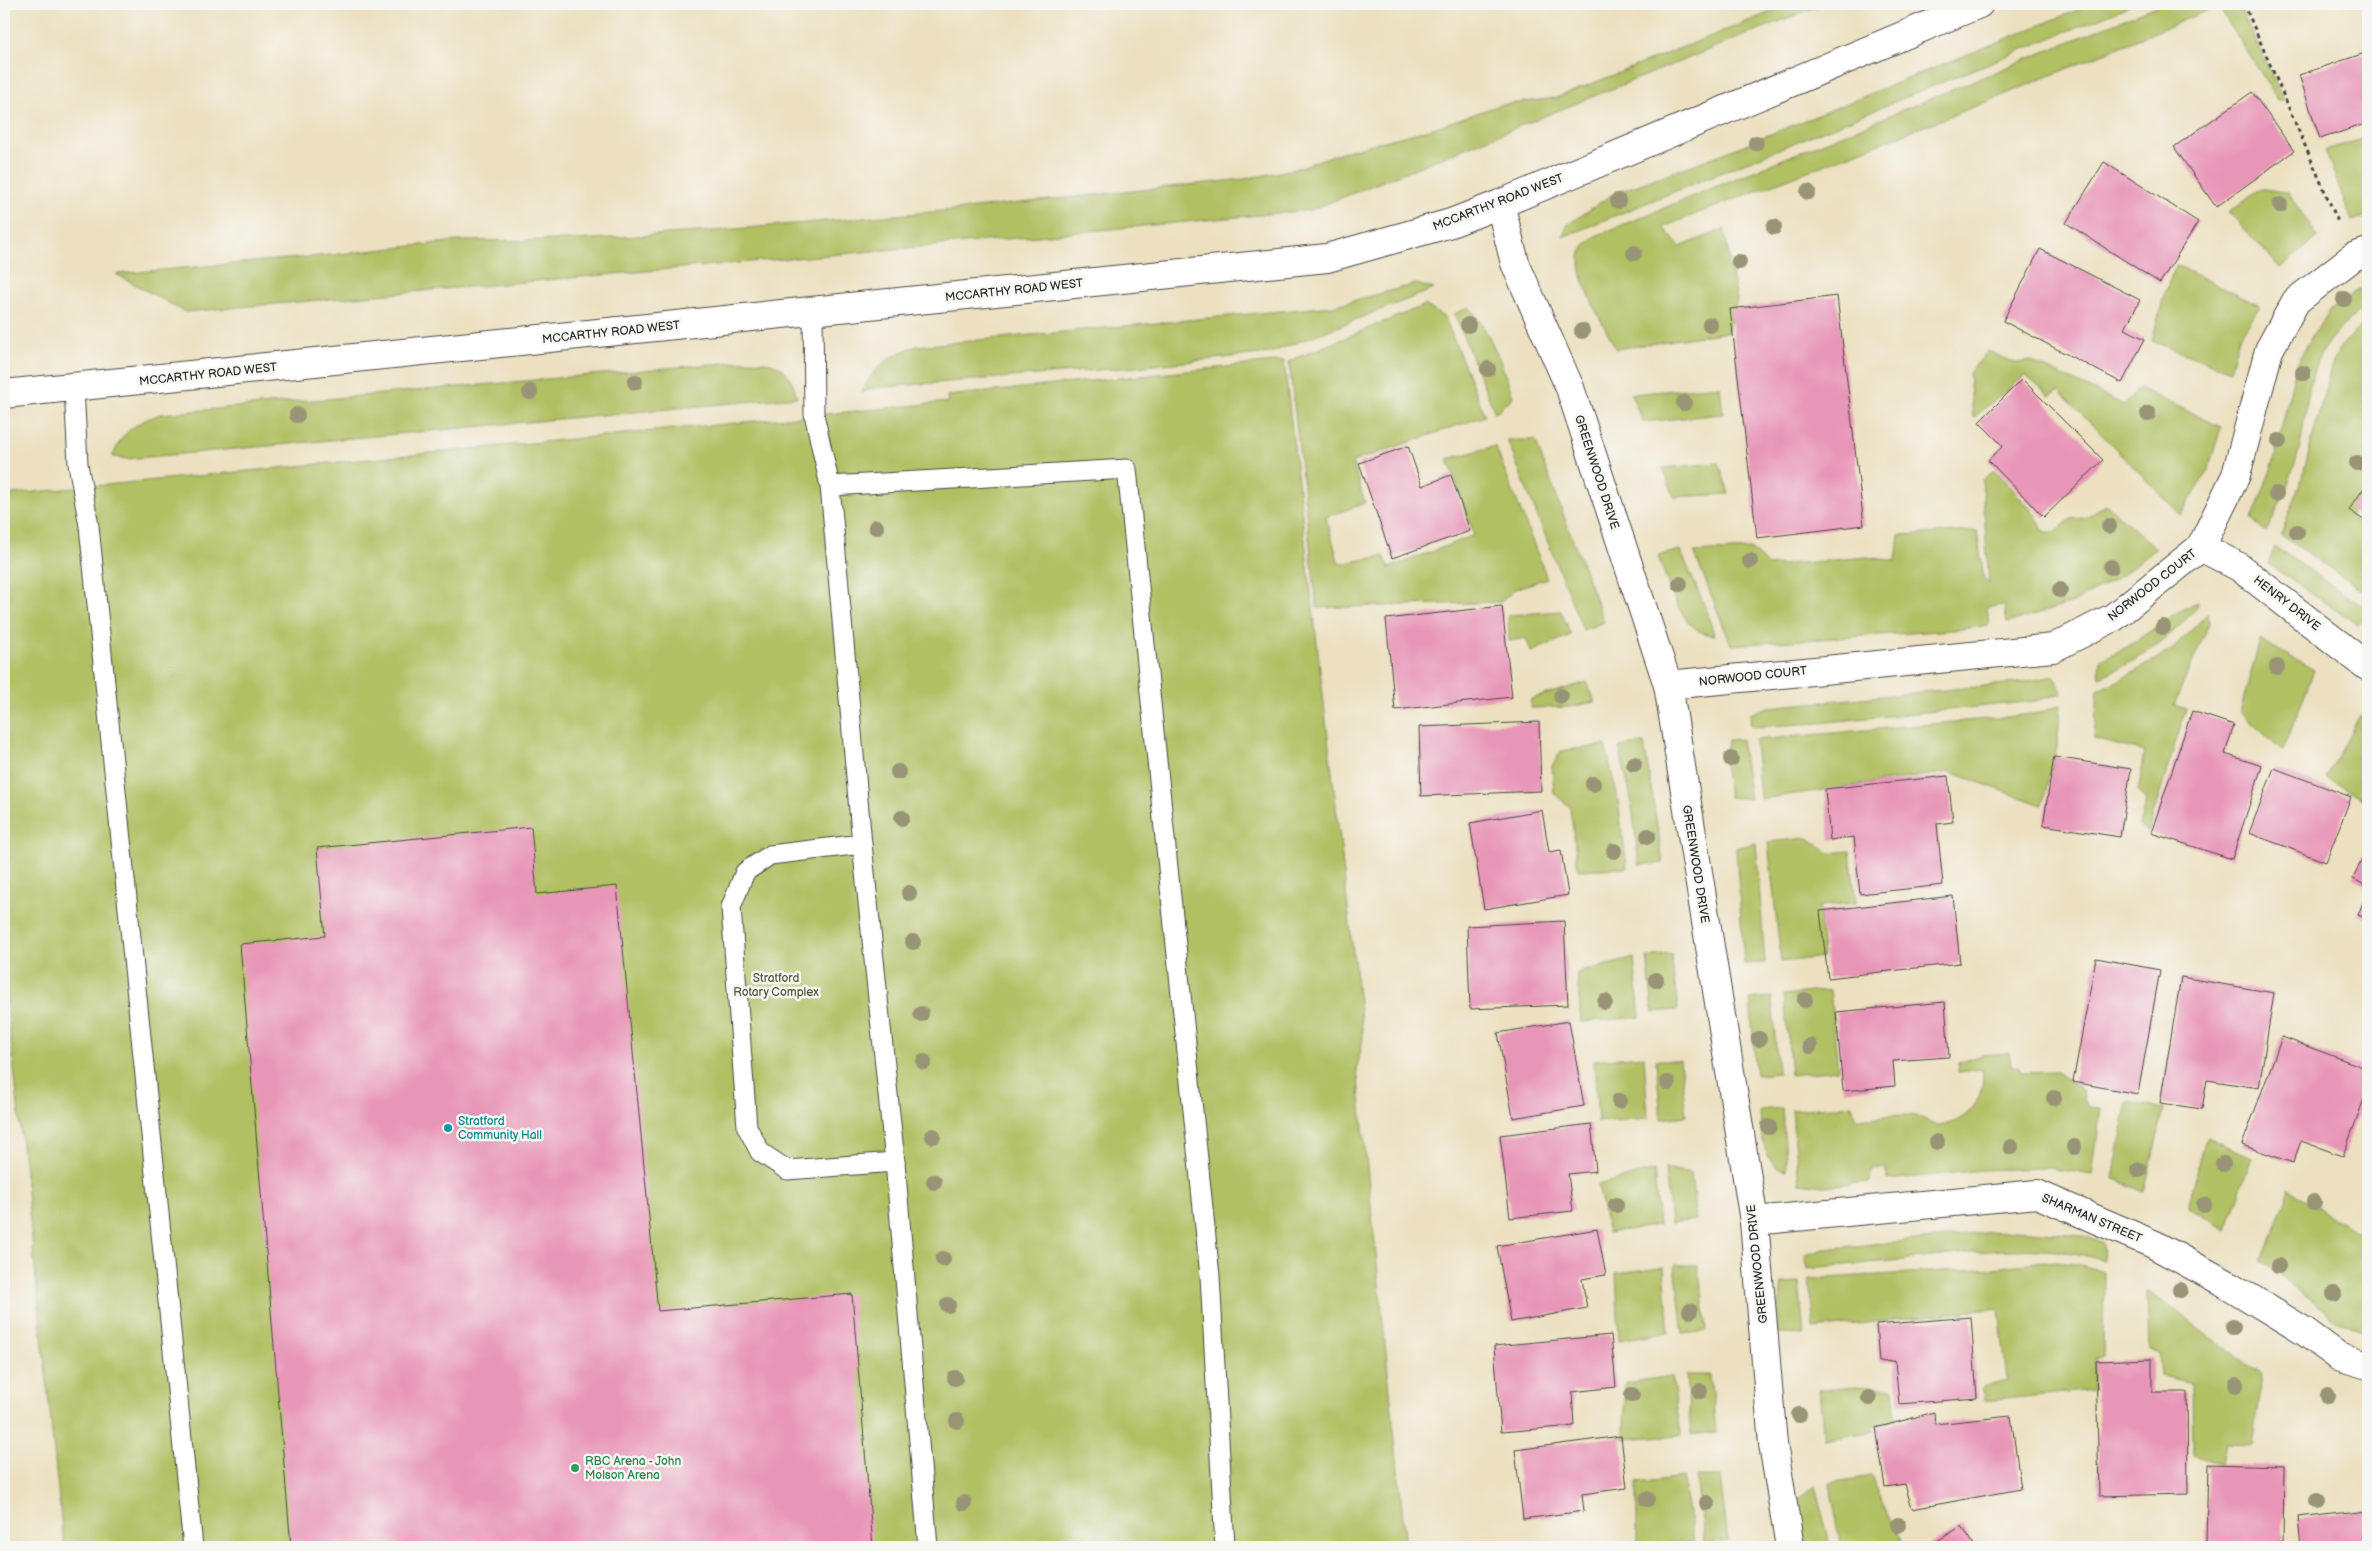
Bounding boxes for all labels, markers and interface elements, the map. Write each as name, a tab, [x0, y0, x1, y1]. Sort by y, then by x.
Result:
street label: MCCARTHY ROAD WEST	[1431, 170, 1566, 234]
street label: MCCARTHY ROAD WEST	[944, 276, 1085, 305]
street label: MCCARTHY ROAD WEST	[541, 318, 682, 347]
street label: MCCARTHY ROAD WEST	[138, 360, 279, 389]
street label: GREENWOOD DRIVE	[1571, 413, 1622, 531]
street label: NORWOOD COURT	[2105, 546, 2200, 625]
street label: HENRY DRIVE	[2250, 573, 2323, 634]
street label: NORWOOD COURT	[1698, 663, 1809, 690]
street label: GREENWOOD DRIVE	[1679, 804, 1712, 924]
park label: Stratford Rotary Complex	[733, 971, 819, 1000]
place label: Stratford Community Hall	[458, 1114, 542, 1143]
marker: Stratford Community Hall	[442, 1122, 454, 1134]
street label: SHARMAN STREET	[2039, 1191, 2145, 1247]
street label: GREENWOOD DRIVE	[1744, 1204, 1771, 1324]
place label: RBC Arena - John Molson Arena	[585, 1454, 681, 1483]
marker: RBC Arena - John Molson Arena	[569, 1462, 581, 1474]

